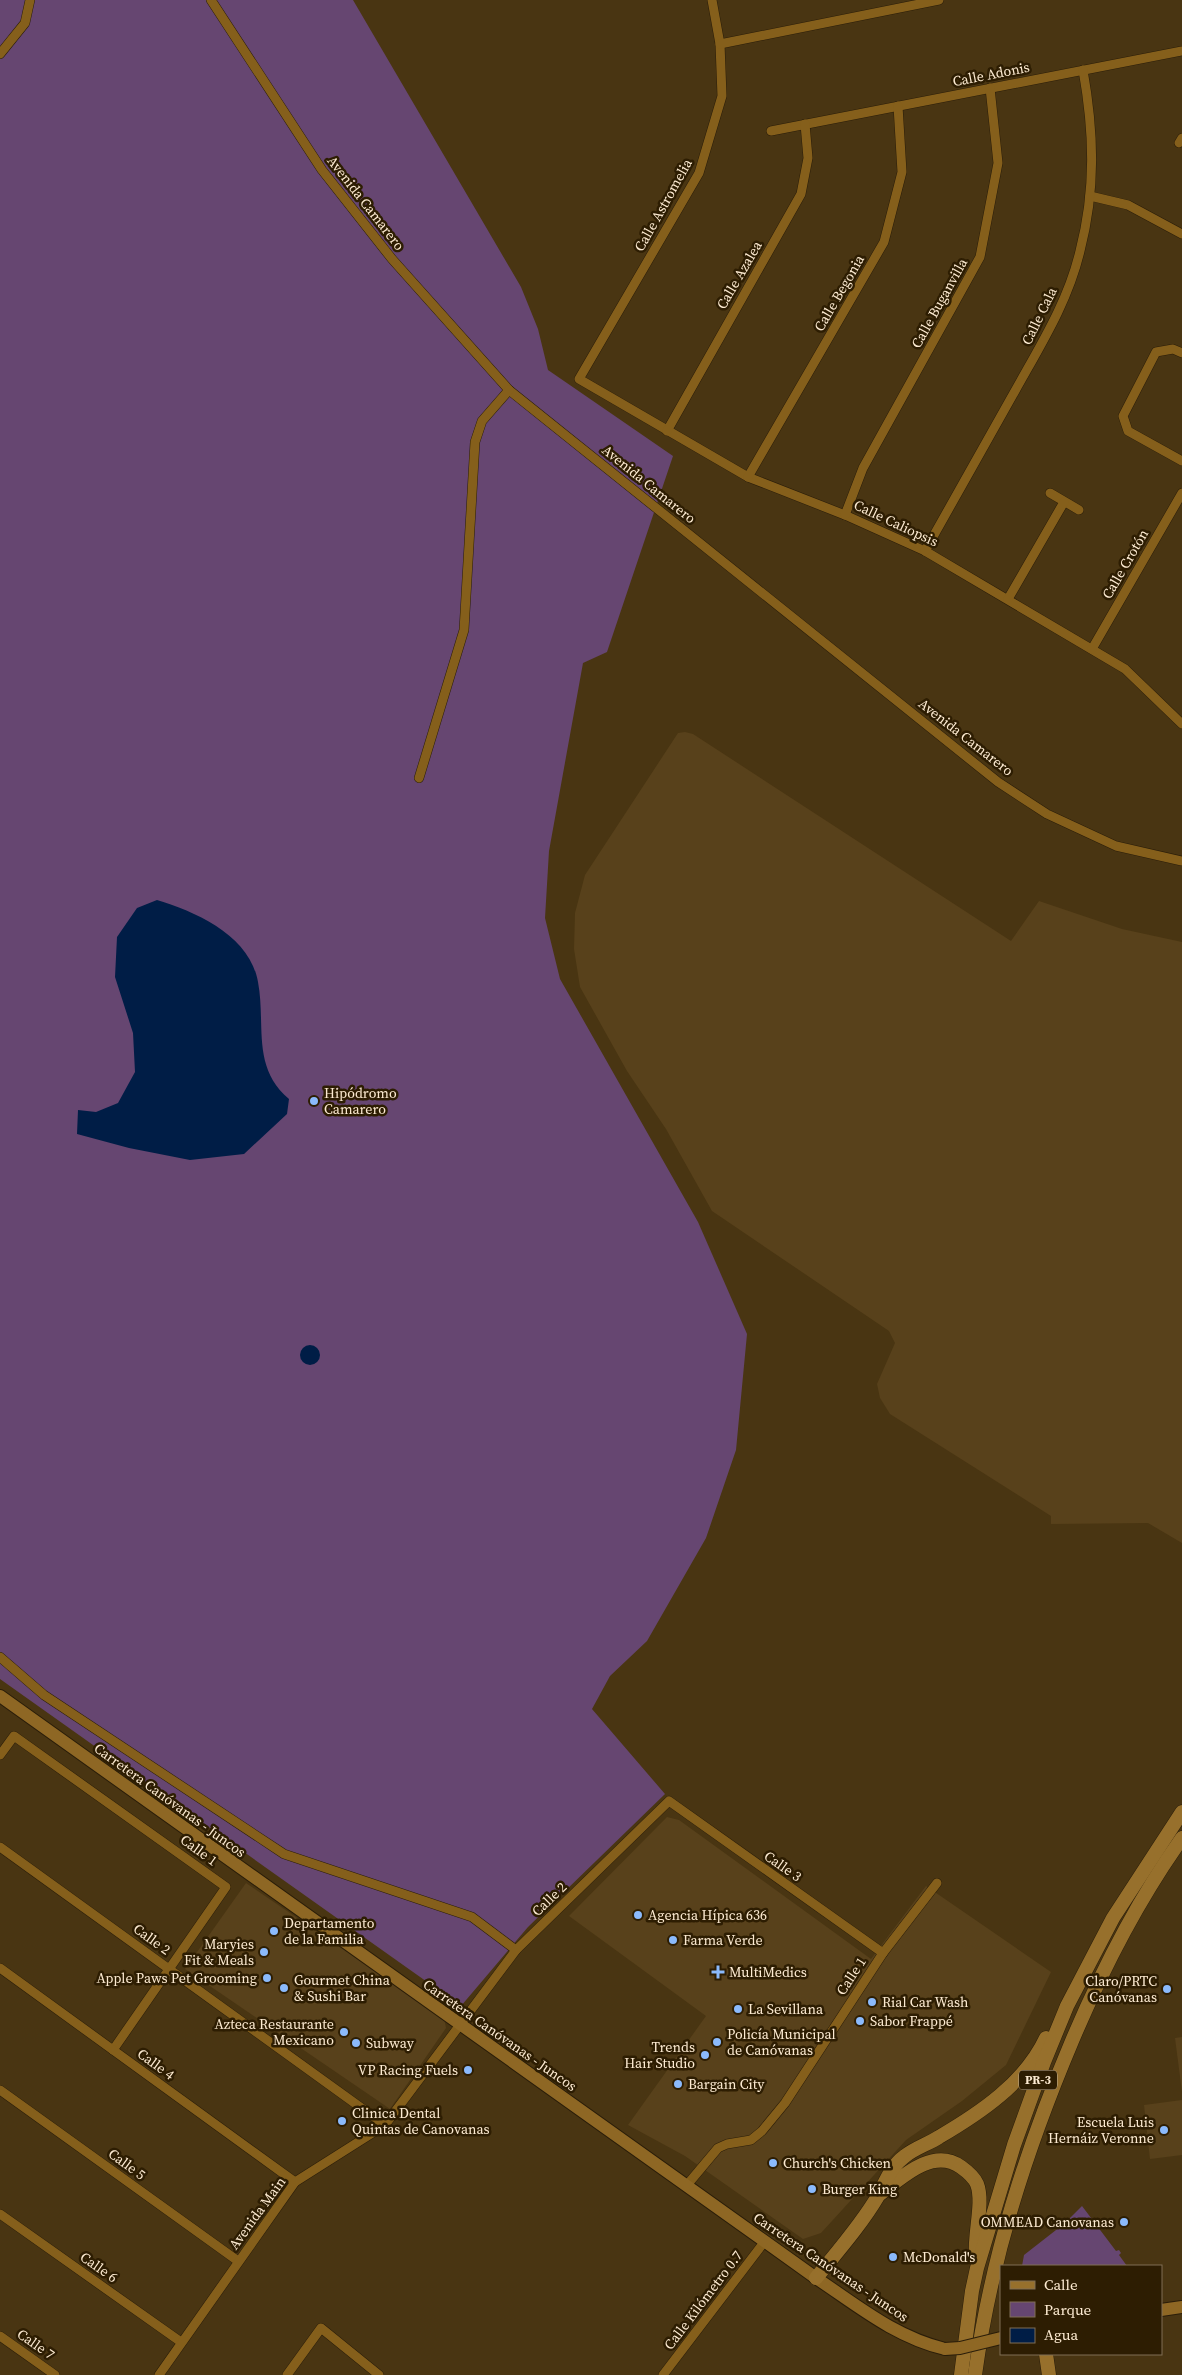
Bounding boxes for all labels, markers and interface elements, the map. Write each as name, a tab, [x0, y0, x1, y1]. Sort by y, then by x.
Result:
street label: Calle Adonis	[951, 57, 1031, 91]
street label: Avenida Camarero	[323, 151, 410, 255]
street label: Calle Astromelia	[629, 154, 697, 255]
street label: Calle Azalea	[711, 236, 767, 313]
street label: Calle Begonia	[809, 250, 869, 335]
street label: Calle Buganvilla	[906, 254, 972, 352]
street label: Calle Cala	[1016, 283, 1062, 348]
street label: Avenida Camarero	[598, 440, 700, 528]
street label: Calle Caliopsis	[851, 495, 941, 551]
street label: Calle Crotón	[1097, 525, 1153, 603]
street label: Avenida Camarero	[914, 694, 1018, 781]
place label: Hipódromo Camarero	[324, 1083, 397, 1119]
marker: Hipódromo Camarero	[308, 1095, 320, 1107]
street label: Carretera Canóvanas - Juncos	[90, 1738, 250, 1862]
street label: Calle 1	[176, 1830, 222, 1870]
street label: Calle 3	[760, 1846, 806, 1886]
street label: Calle 2	[527, 1877, 571, 1921]
place label: Agencia Hípica 636	[648, 1905, 767, 1925]
marker: Agencia Hípica 636	[632, 1909, 644, 1921]
place label: Departamento de la Familia	[284, 1913, 375, 1949]
street label: Calle 2	[129, 1919, 175, 1959]
marker: Departamento de la Familia	[268, 1925, 280, 1937]
place label: Farma Verde	[683, 1930, 763, 1950]
place label: Maryies Fit & Meals	[184, 1934, 254, 1970]
marker: Farma Verde	[667, 1934, 679, 1946]
marker: Maryies Fit & Meals	[258, 1946, 270, 1958]
street label: Calle 1	[831, 1953, 871, 1999]
place label: MultiMedics	[729, 1962, 807, 1982]
marker: MultiMedics	[711, 1965, 725, 1979]
place label: Apple Paws Pet Grooming	[96, 1968, 257, 1988]
place label: Gourmet China & Sushi Bar	[294, 1970, 391, 2006]
place label: Claro/PRTC Canóvanas	[1085, 1971, 1157, 2007]
marker: Apple Paws Pet Grooming	[261, 1972, 273, 1984]
street label: Carretera Canóvanas - Juncos	[419, 1974, 581, 2096]
marker: Gourmet China & Sushi Bar	[278, 1982, 290, 1994]
marker: Claro/PRTC Canóvanas	[1161, 1983, 1173, 1995]
place label: Rial Car Wash	[882, 1992, 968, 2012]
marker: Rial Car Wash	[866, 1996, 878, 2008]
place label: La Sevillana	[748, 1999, 824, 2019]
marker: La Sevillana	[732, 2003, 744, 2015]
place label: Sabor Frappé	[870, 2011, 953, 2031]
place label: Azteca Restaurante Mexicano	[214, 2014, 334, 2050]
marker: Sabor Frappé	[854, 2015, 866, 2027]
place label: Policía Municipal de Canóvanas	[727, 2024, 836, 2060]
marker: Azteca Restaurante Mexicano	[338, 2026, 350, 2038]
place label: Subway	[366, 2033, 415, 2053]
marker: Policía Municipal de Canóvanas	[711, 2036, 723, 2048]
marker: Subway	[350, 2037, 362, 2049]
place label: Trends Hair Studio	[624, 2037, 695, 2073]
street label: Calle 4	[133, 2044, 179, 2084]
marker: Trends Hair Studio	[699, 2049, 711, 2061]
place label: VP Racing Fuels	[358, 2060, 458, 2080]
marker: VP Racing Fuels	[462, 2064, 474, 2076]
road number: PR-3	[1019, 2070, 1057, 2090]
place label: Bargain City	[688, 2074, 765, 2094]
marker: Bargain City	[672, 2078, 684, 2090]
place label: Clinica Dental Quintas de Canovanas	[352, 2103, 490, 2139]
place label: Escuela Luis Hernáiz Veronne	[1048, 2112, 1154, 2148]
marker: Clinica Dental Quintas de Canovanas	[336, 2115, 348, 2127]
marker: Escuela Luis Hernáiz Veronne	[1158, 2124, 1170, 2136]
street label: Calle 5	[104, 2144, 150, 2184]
place label: Church's Chicken	[783, 2153, 892, 2173]
marker: Church's Chicken	[767, 2157, 779, 2169]
street label: Avenida Main	[224, 2172, 290, 2253]
place label: Burger King	[822, 2179, 897, 2199]
marker: Burger King	[806, 2183, 818, 2195]
street label: Carretera Canóvanas - Juncos	[749, 2207, 913, 2327]
place label: OMMEAD Canovanas	[981, 2212, 1114, 2232]
marker: OMMEAD Canovanas	[1118, 2216, 1130, 2228]
street label: Calle Kilómetro 0.7	[659, 2246, 747, 2354]
street label: Calle 6	[76, 2247, 122, 2287]
place label: McDonald's	[903, 2247, 975, 2267]
marker: McDonald's	[887, 2251, 899, 2263]
legend	[1000, 2265, 1162, 2355]
text: Calle	[1044, 2274, 1078, 2295]
text: Parque	[1044, 2299, 1092, 2320]
street label: Calle 7	[13, 2324, 59, 2364]
text: Agua	[1044, 2324, 1078, 2345]

